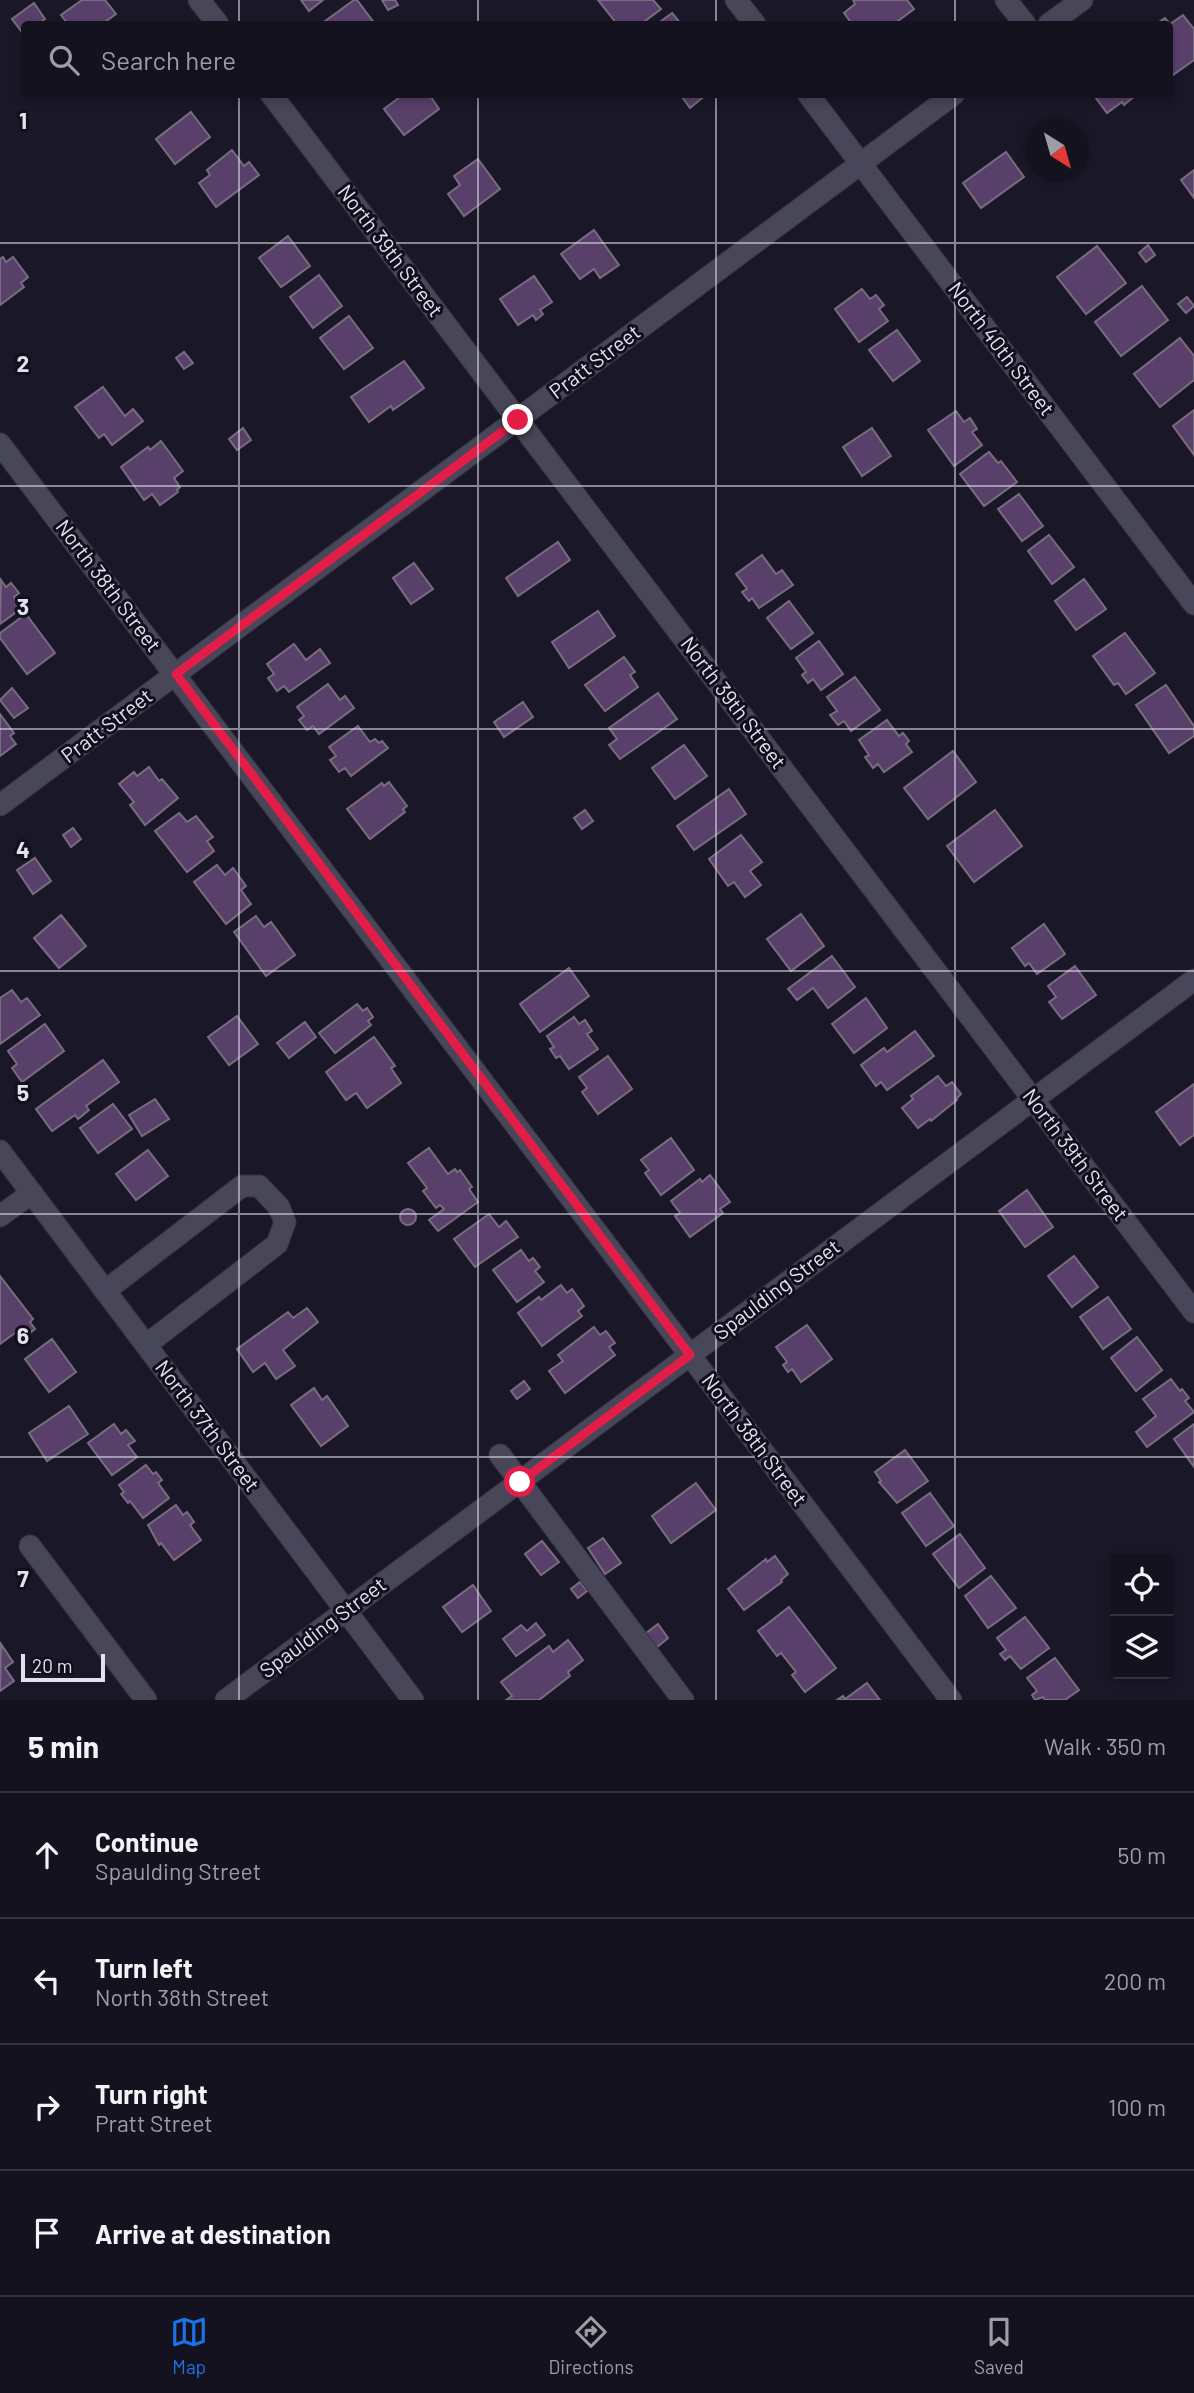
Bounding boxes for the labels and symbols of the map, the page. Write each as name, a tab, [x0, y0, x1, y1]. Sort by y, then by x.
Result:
text: 1	[19, 106, 27, 134]
north arrow	[1026, 119, 1089, 182]
street label: North 39th Street	[333, 179, 449, 321]
street label: North 40th Street	[944, 276, 1061, 420]
street label: Pratt Street	[544, 318, 645, 403]
text: 2	[17, 349, 29, 377]
route end	[502, 404, 533, 435]
street label: North 38th Street	[51, 514, 167, 656]
text: 3	[17, 592, 29, 620]
street label: North 39th Street	[676, 631, 792, 773]
street label: Pratt Street	[56, 682, 157, 767]
text: 4	[16, 835, 30, 863]
text: 5	[17, 1078, 29, 1106]
street label: North 39th Street	[1018, 1083, 1134, 1225]
street label: Spaulding Street	[708, 1233, 844, 1344]
text: 6	[17, 1321, 29, 1349]
street label: North 37th Street	[151, 1354, 266, 1496]
street label: North 38th Street	[697, 1368, 813, 1510]
route start	[504, 1466, 535, 1497]
text: 7	[17, 1564, 29, 1592]
street label: Spaulding Street	[254, 1571, 390, 1682]
scale bar	[21, 1651, 105, 1683]

